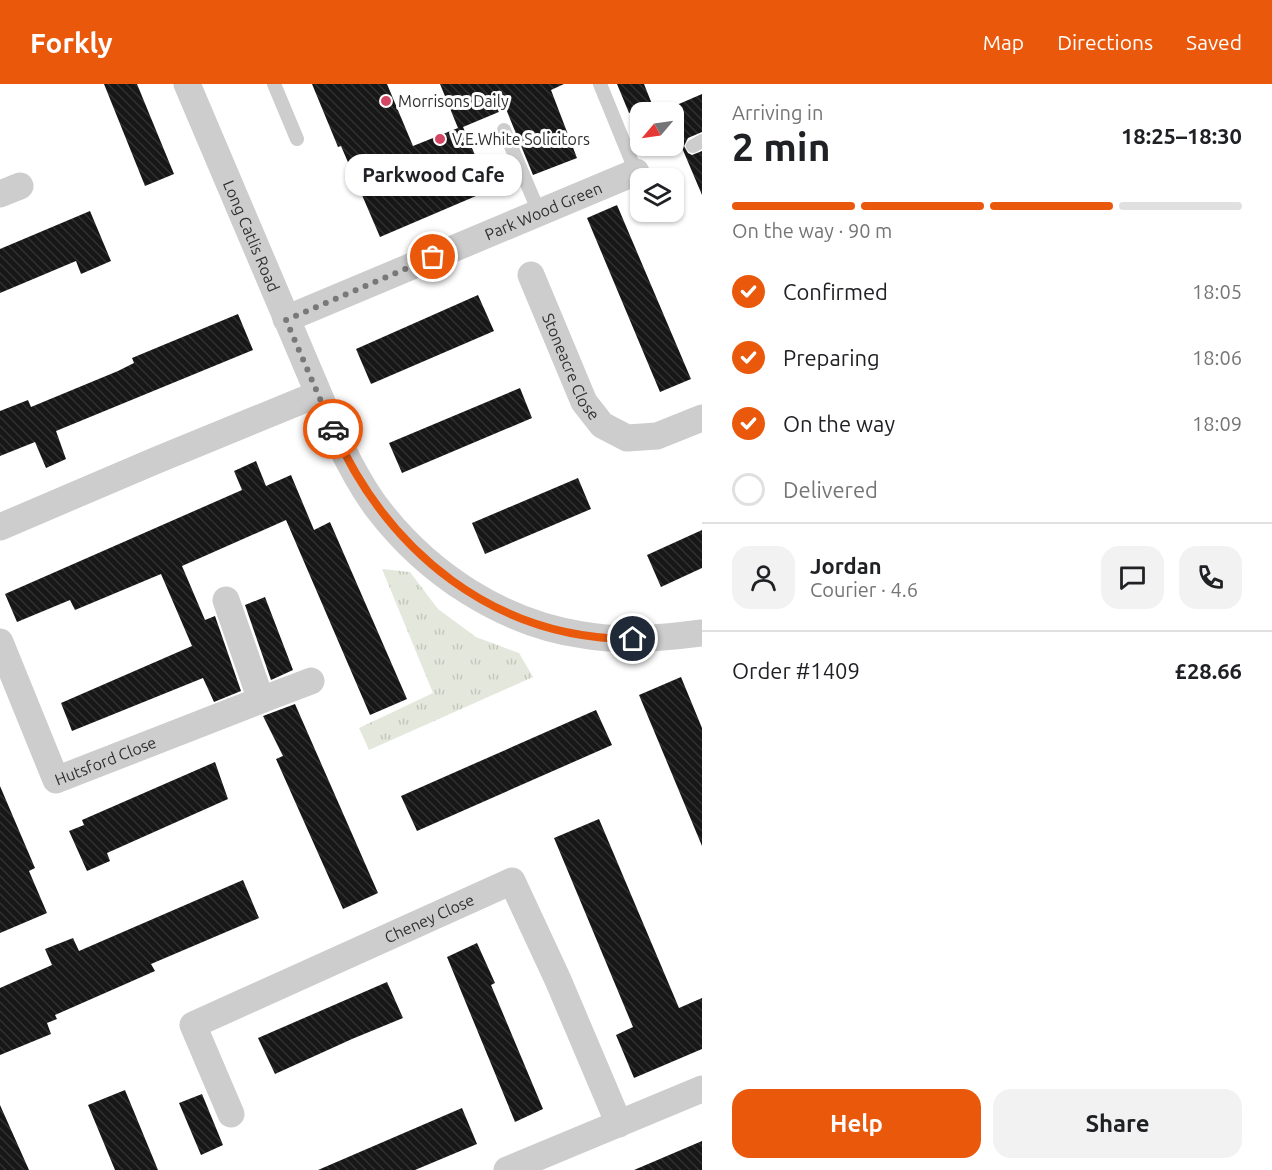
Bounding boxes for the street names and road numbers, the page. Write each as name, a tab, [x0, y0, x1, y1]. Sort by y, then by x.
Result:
street label: Long Catlis Road	[220, 177, 283, 294]
street label: Park Wood Green	[482, 178, 605, 244]
street label: Stoneacre Close	[539, 311, 603, 423]
street label: Hutsford Close	[52, 733, 159, 789]
street label: Cheney Close	[382, 890, 477, 946]

